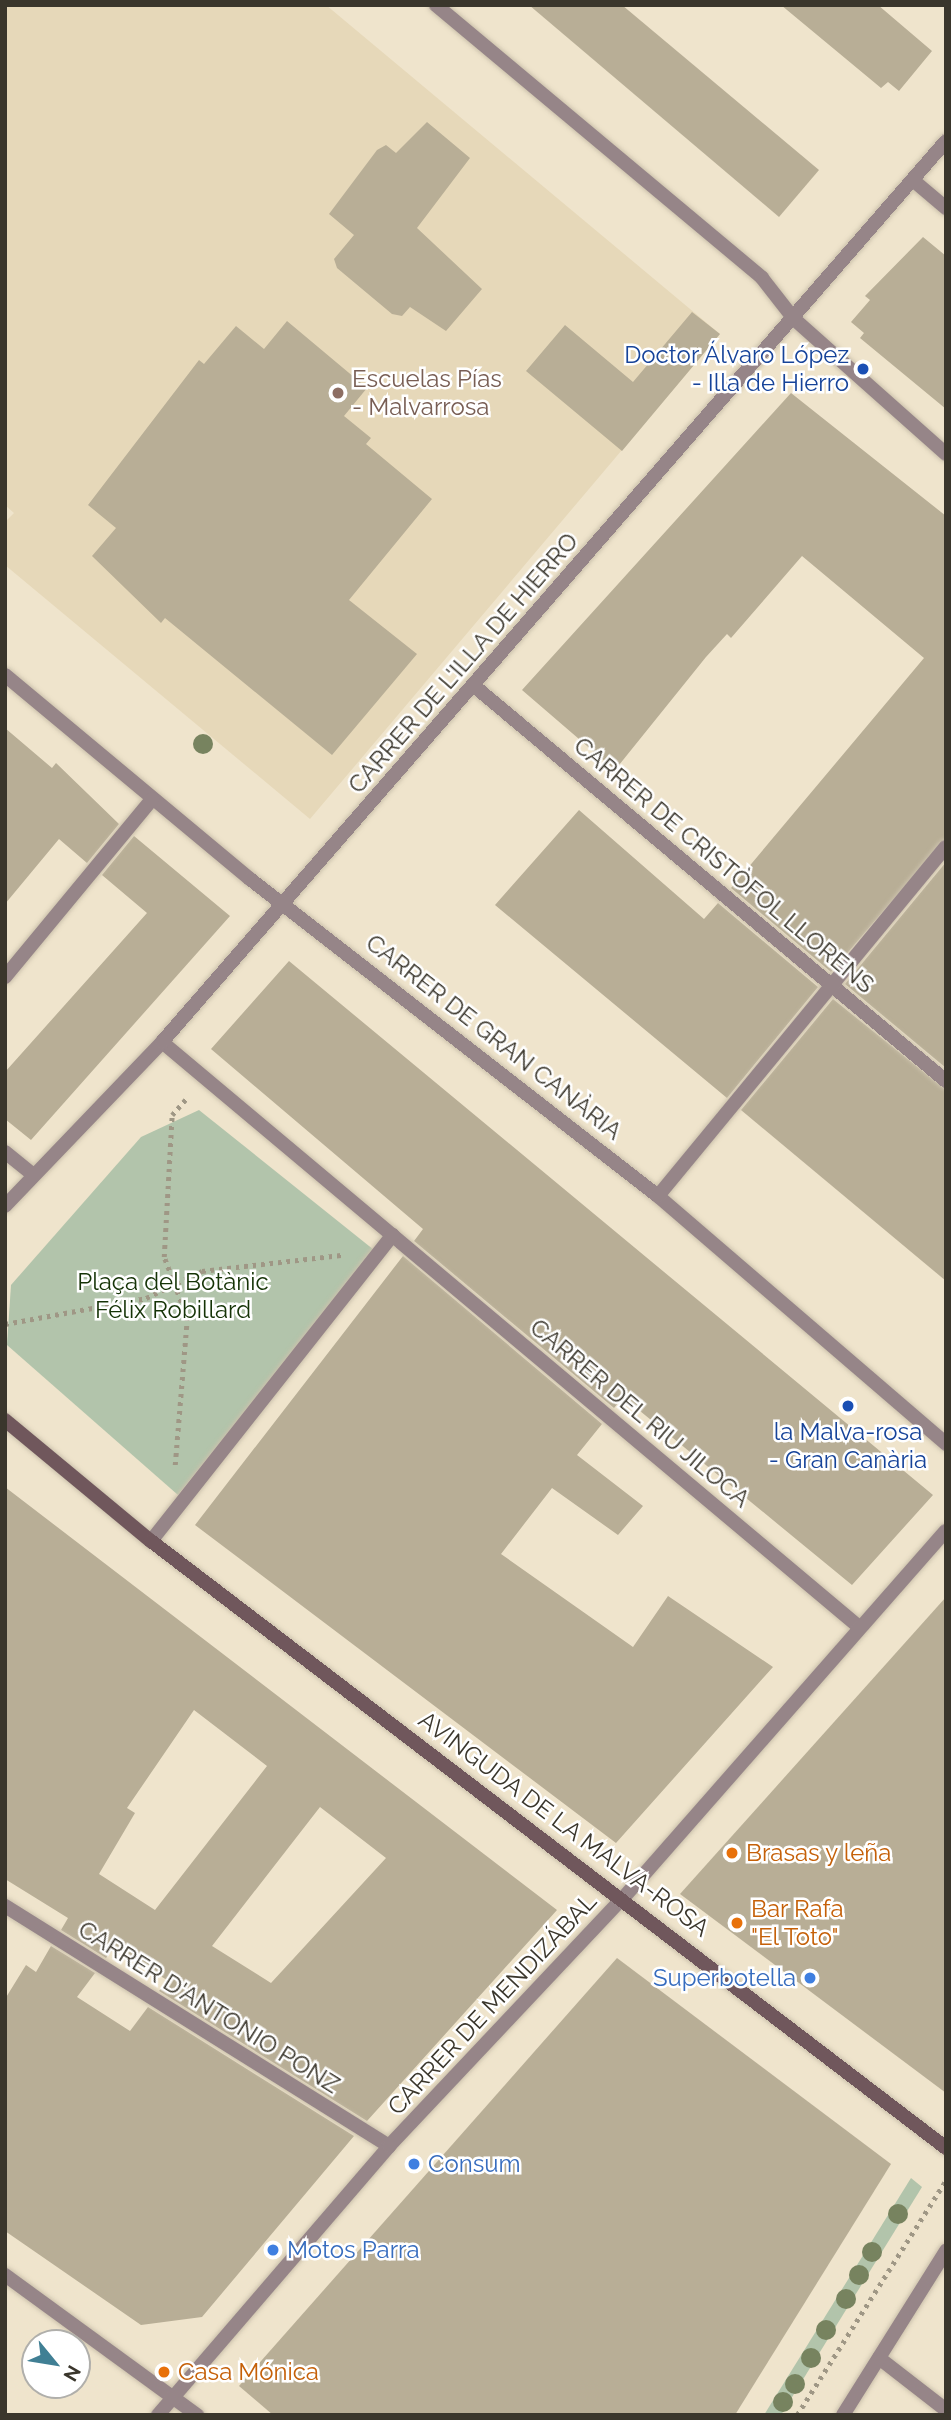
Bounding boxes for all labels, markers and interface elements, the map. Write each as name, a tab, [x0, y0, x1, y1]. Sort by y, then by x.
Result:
place label: Doctor Álvaro López - Illa de Hierro	[623, 341, 849, 397]
marker: Doctor Álvaro López - Illa de Hierro	[855, 361, 871, 377]
place label: Escuelas Pías - Malvarrosa	[352, 365, 502, 421]
marker: Escuelas Pías - Malvarrosa	[330, 385, 346, 401]
street label: CARRER DE L'ILLA DE HIERRO	[342, 527, 584, 799]
street label: CARRER DE CRISTÒFOL LLORENS	[568, 731, 880, 999]
street label: CARRER DE GRAN CANÀRIA	[360, 928, 628, 1146]
park label: Plaça del Botànic Félix Robillard	[77, 1268, 269, 1324]
street label: CARRER DEL RIU JILOCA	[524, 1312, 756, 1514]
marker: la Malva-rosa - Gran Canària	[840, 1398, 856, 1414]
place label: la Malva-rosa - Gran Canària	[769, 1418, 927, 1474]
street label: AVINGUDA DE LA MALVA-ROSA	[412, 1705, 716, 1943]
place label: Brasas y leña	[746, 1839, 893, 1867]
marker: Brasas y leña	[724, 1845, 740, 1861]
street label: CARRER DE MENDIZÁBAL	[382, 1887, 602, 2121]
place label: Bar Rafa "El Toto"	[751, 1895, 844, 1951]
street label: CARRER D'ANTONIO PONZ	[73, 1915, 345, 2099]
marker: Bar Rafa "El Toto"	[729, 1915, 745, 1931]
place label: Superbotella	[653, 1964, 796, 1992]
marker: Superbotella	[802, 1970, 818, 1986]
place label: Consum	[428, 2150, 521, 2178]
marker: Consum	[406, 2156, 422, 2172]
place label: Motos Parra	[287, 2236, 420, 2264]
marker: Motos Parra	[265, 2242, 281, 2258]
north arrow	[21, 2329, 91, 2399]
place label: Casa Mónica	[178, 2358, 319, 2386]
text: N	[59, 2362, 86, 2385]
marker: Casa Mónica	[156, 2364, 172, 2380]

